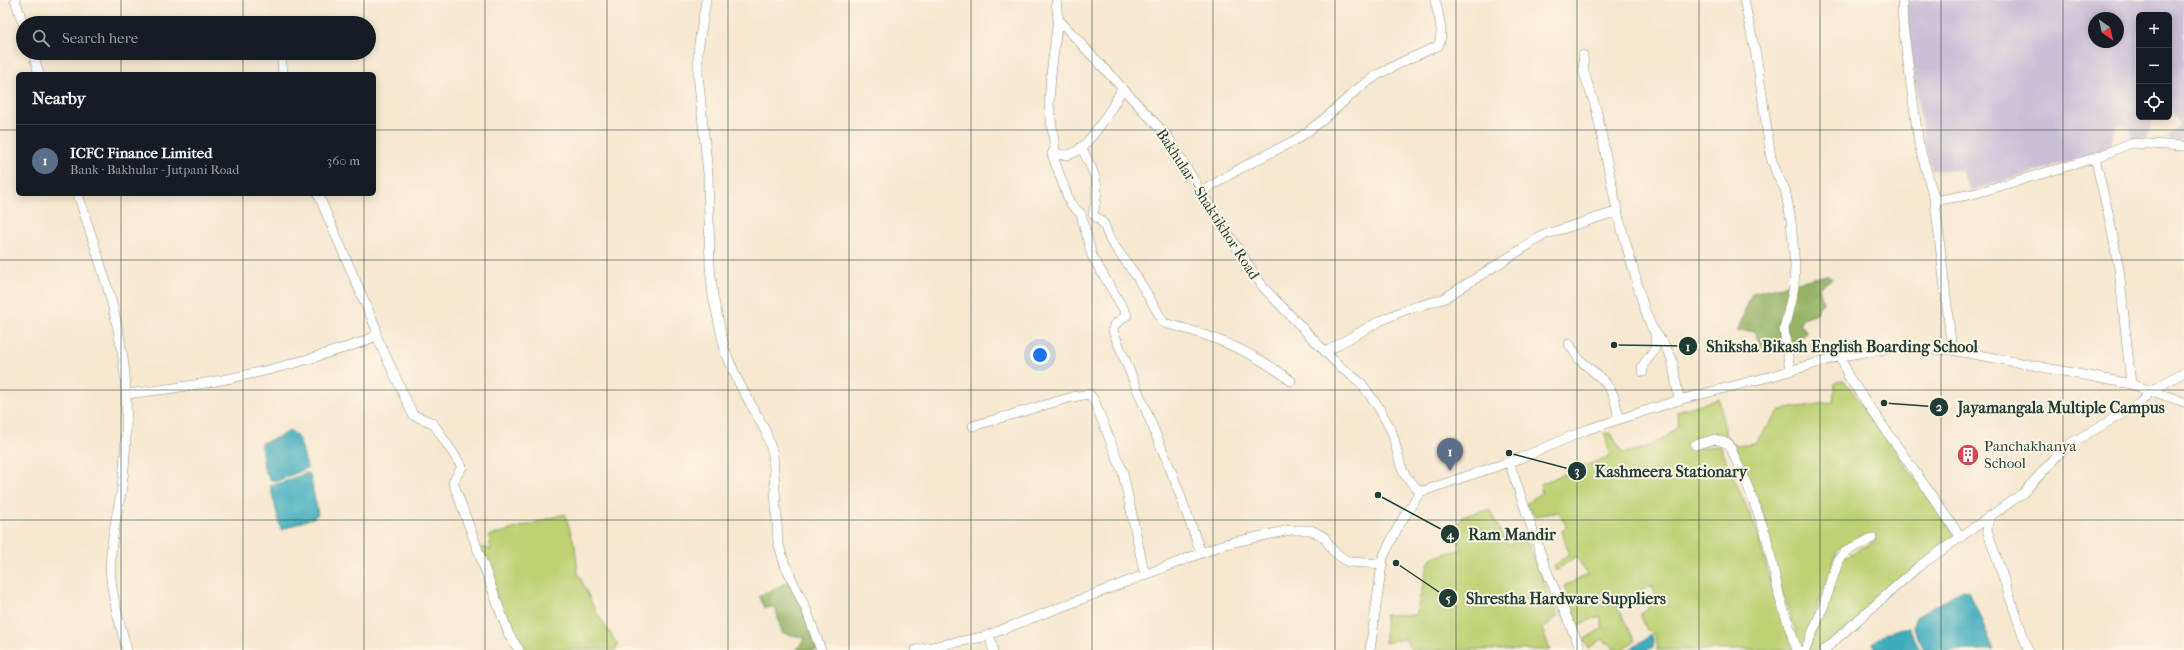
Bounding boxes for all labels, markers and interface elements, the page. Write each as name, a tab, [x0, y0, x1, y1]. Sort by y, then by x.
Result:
north arrow	[2088, 12, 2124, 48]
map controls	[2136, 12, 2172, 120]
button: +	[2136, 12, 2172, 48]
search box	[16, 16, 376, 60]
icon: search	[30, 27, 52, 49]
text: Search here	[62, 29, 138, 47]
button: −	[2136, 48, 2172, 84]
button: locate	[2136, 84, 2172, 120]
text: Nearby	[32, 88, 86, 108]
street label: Bakhular - Shaktikhor Road	[1152, 125, 1264, 283]
text: ICFC Finance Limited	[70, 144, 212, 162]
text: 1	[43, 153, 47, 168]
text: 360 m	[327, 153, 360, 168]
text: Bank · Bakhular - Jutpani Road	[70, 162, 239, 177]
callout: Shiksha Bikash English Boarding School	[1678, 332, 1986, 360]
text: Shiksha Bikash English Boarding School	[1706, 337, 1978, 357]
text: 1	[1686, 340, 1690, 354]
your location	[1030, 345, 1050, 365]
callout: Jayamangala Multiple Campus	[1929, 393, 2172, 421]
text: Jayamangala Multiple Campus	[1955, 398, 2165, 418]
text: 2	[1936, 400, 1943, 414]
place label: Panchakhanya School	[1984, 437, 2078, 472]
pin: 1	[1437, 438, 1463, 471]
building icon: Panchakhanya School	[1955, 442, 1981, 468]
callout: Kashmeera Stationary	[1567, 457, 1755, 485]
text: Kashmeera Stationary	[1595, 462, 1749, 482]
text: 3	[1575, 464, 1580, 479]
callout: Ram Mandir	[1440, 520, 1564, 548]
text: Ram Mandir	[1468, 525, 1557, 544]
text: 4	[1445, 528, 1454, 543]
callout: Shrestha Hardware Suppliers	[1438, 584, 1674, 612]
text: Shrestha Hardware Suppliers	[1466, 589, 1666, 609]
text: 5	[1445, 592, 1451, 606]

